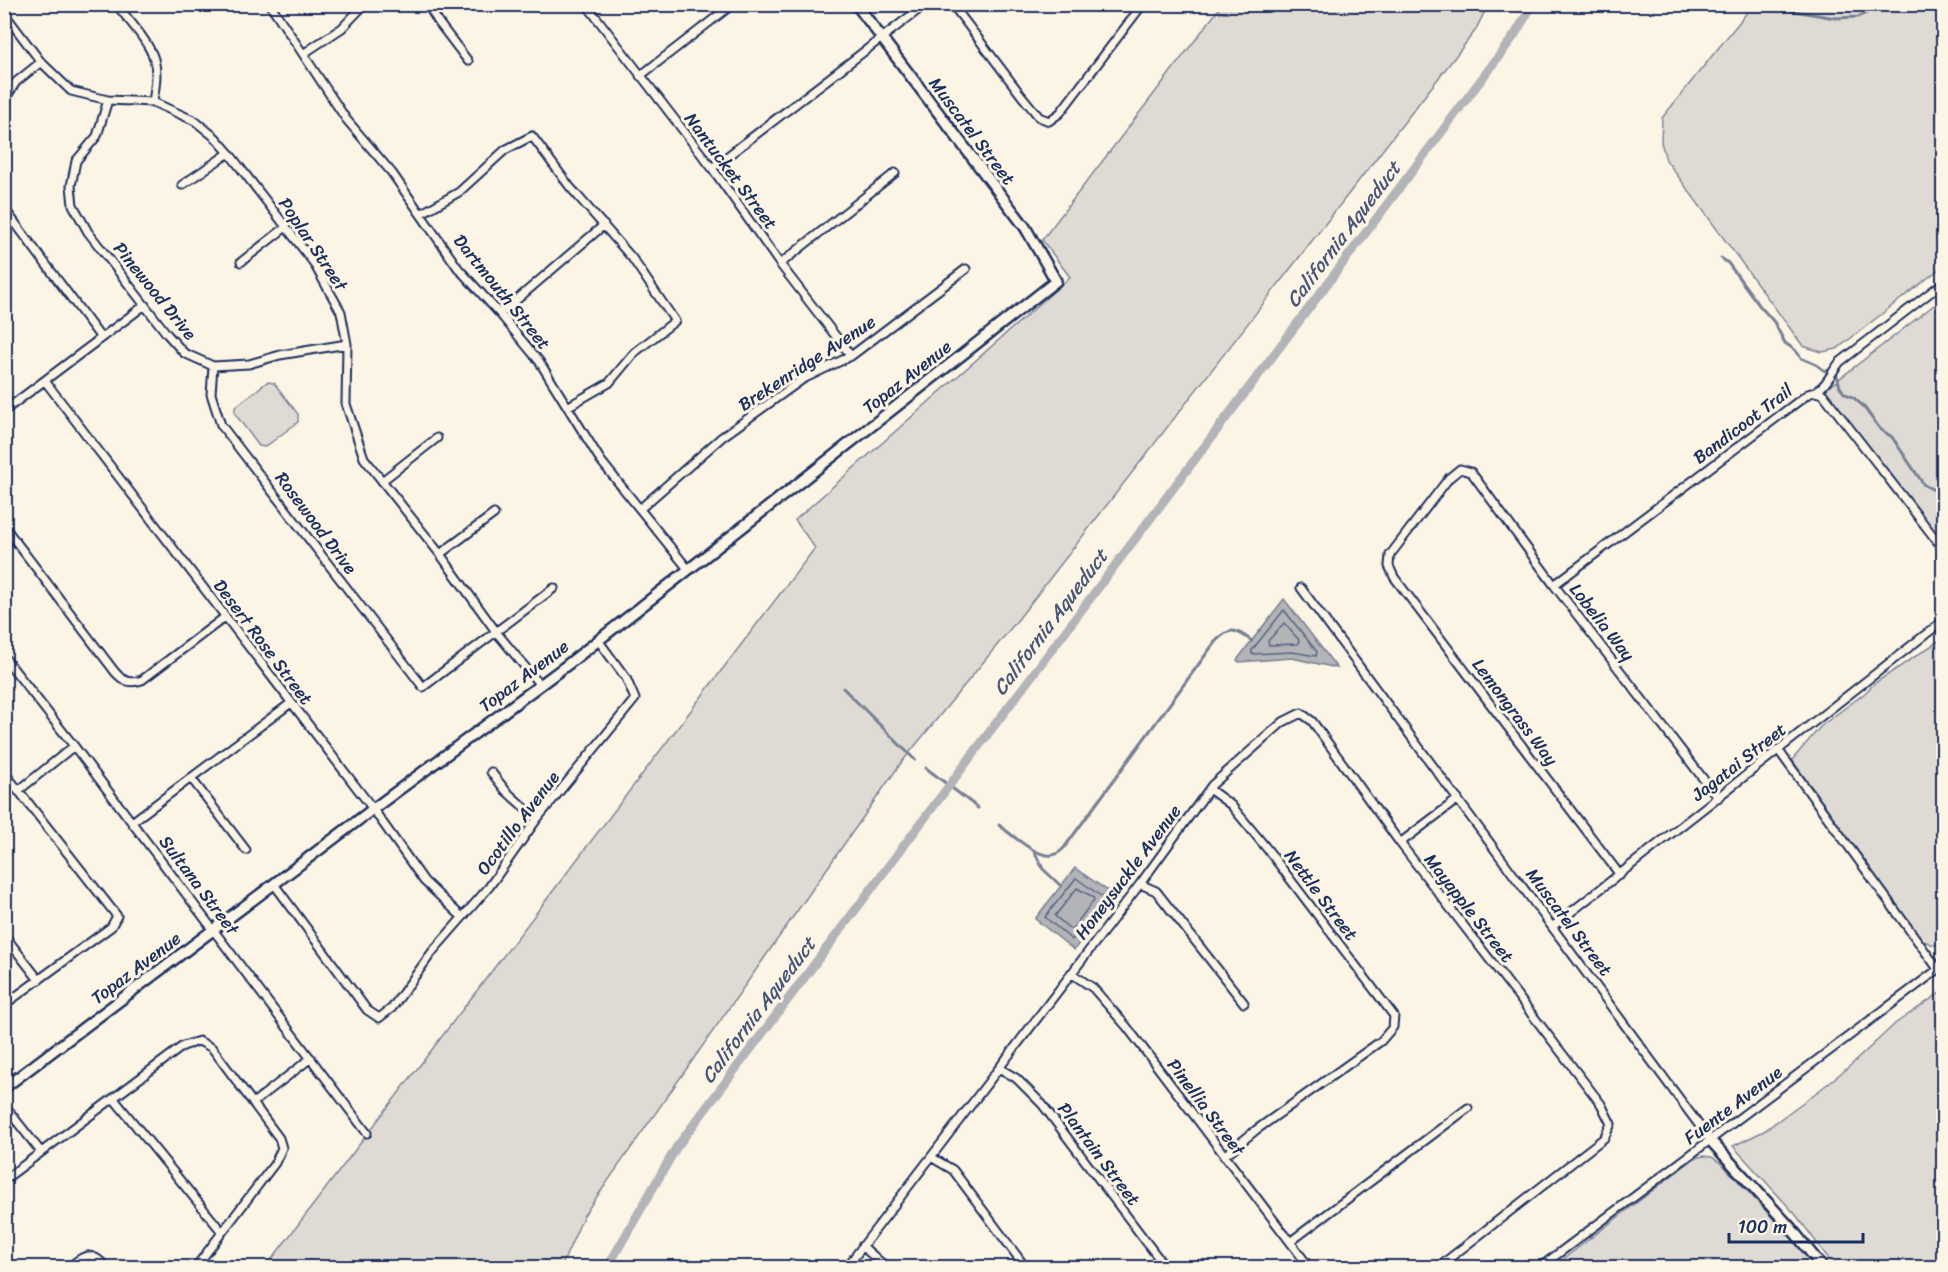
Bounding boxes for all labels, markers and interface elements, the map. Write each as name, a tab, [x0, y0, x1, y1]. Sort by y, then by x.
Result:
street label: Muscatel Street	[920, 70, 1024, 192]
street label: Nantucket Street	[676, 105, 786, 237]
water label: California Aqueduct	[1276, 152, 1412, 315]
street label: Poplar Street	[270, 190, 357, 298]
street label: Dartmouth Street	[445, 227, 559, 357]
street label: Pinewood Drive	[105, 234, 205, 348]
street label: Brekenridge Avenue	[731, 306, 883, 420]
street label: Topaz Avenue	[855, 332, 959, 422]
street label: Bandicoot Trail	[1686, 375, 1801, 473]
street label: Rosewood Drive	[266, 464, 366, 582]
water label: California Aqueduct	[983, 540, 1119, 703]
street label: Desert Rose Street	[205, 572, 321, 712]
street label: Lobelia Way	[1561, 576, 1644, 669]
street label: Topaz Avenue	[472, 631, 576, 721]
street label: Lemongrass Way	[1464, 651, 1567, 773]
street label: Jagatai Street	[1683, 714, 1794, 810]
street label: Ocotillo Avenue	[468, 764, 568, 882]
street label: Honeysuckle Avenue	[1066, 797, 1190, 947]
street label: Sultana Street	[150, 828, 248, 943]
street label: Nettle Street	[1276, 842, 1366, 948]
street label: Mayapple Street	[1416, 846, 1522, 970]
street label: Muscatel Street	[1517, 861, 1621, 983]
street label: Topaz Avenue	[84, 923, 188, 1013]
water label: California Aqueduct	[691, 928, 827, 1091]
street label: Pinellia Street	[1158, 1051, 1254, 1163]
street label: Fuente Avenue	[1677, 1057, 1790, 1153]
street label: Plantain Street	[1049, 1095, 1149, 1213]
scale bar	[1729, 1206, 1862, 1244]
text: 100 m	[1738, 1211, 1787, 1243]

